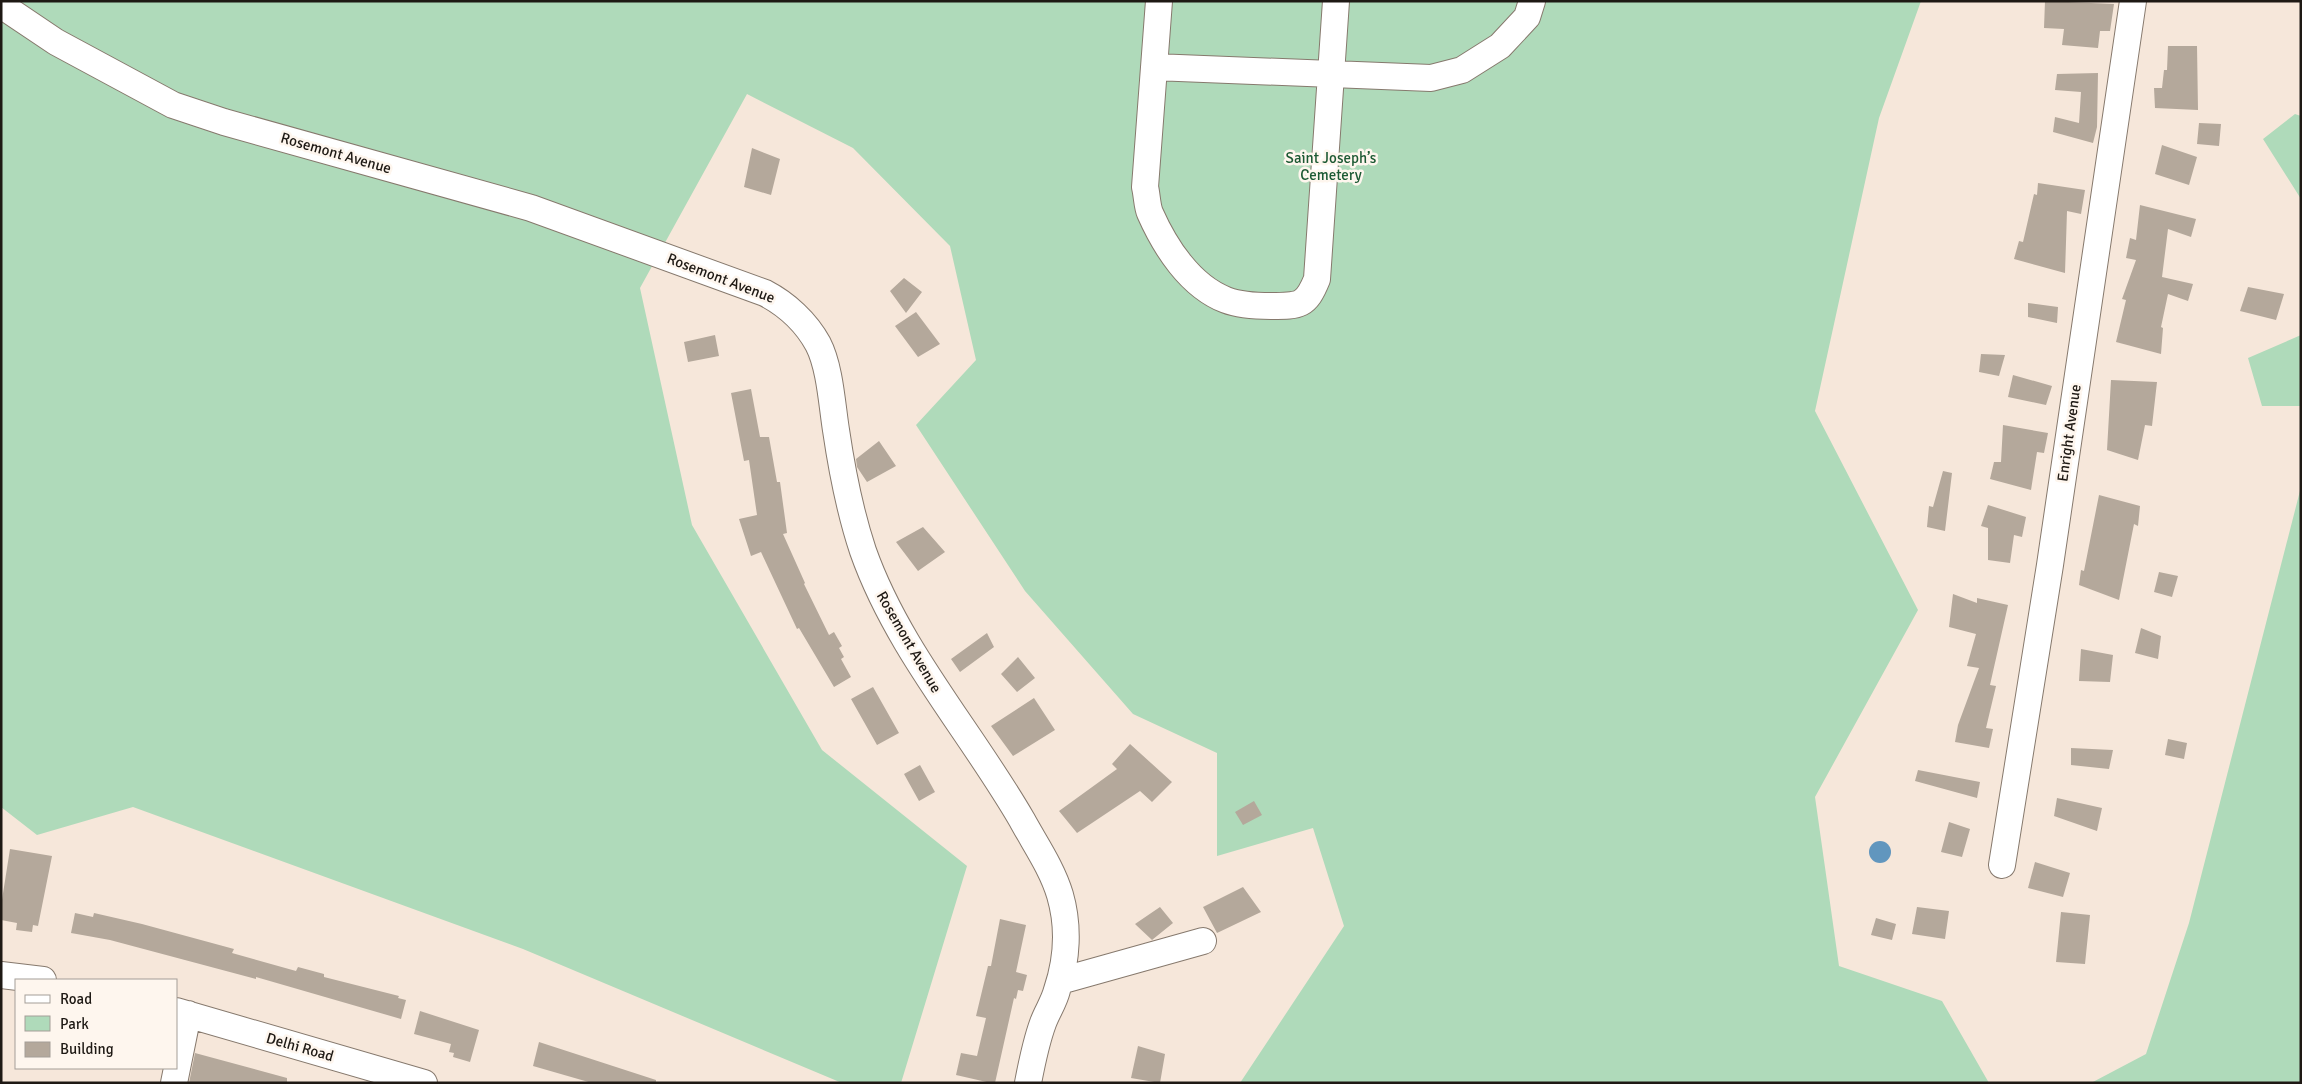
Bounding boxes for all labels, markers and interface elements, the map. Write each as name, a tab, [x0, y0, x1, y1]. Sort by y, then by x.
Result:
street label: Rosemont Avenue	[279, 129, 393, 177]
park label: Saint Joseph’s Cemetery	[1286, 149, 1377, 184]
street label: Rosemont Avenue	[665, 249, 777, 307]
street label: Enright Avenue	[2053, 383, 2085, 483]
street label: Rosemont Avenue	[873, 588, 945, 696]
legend	[15, 979, 178, 1069]
text: Road	[60, 990, 92, 1008]
text: Park	[60, 1015, 89, 1033]
street label: Delhi Road	[264, 1029, 336, 1065]
text: Building	[60, 1040, 114, 1058]

